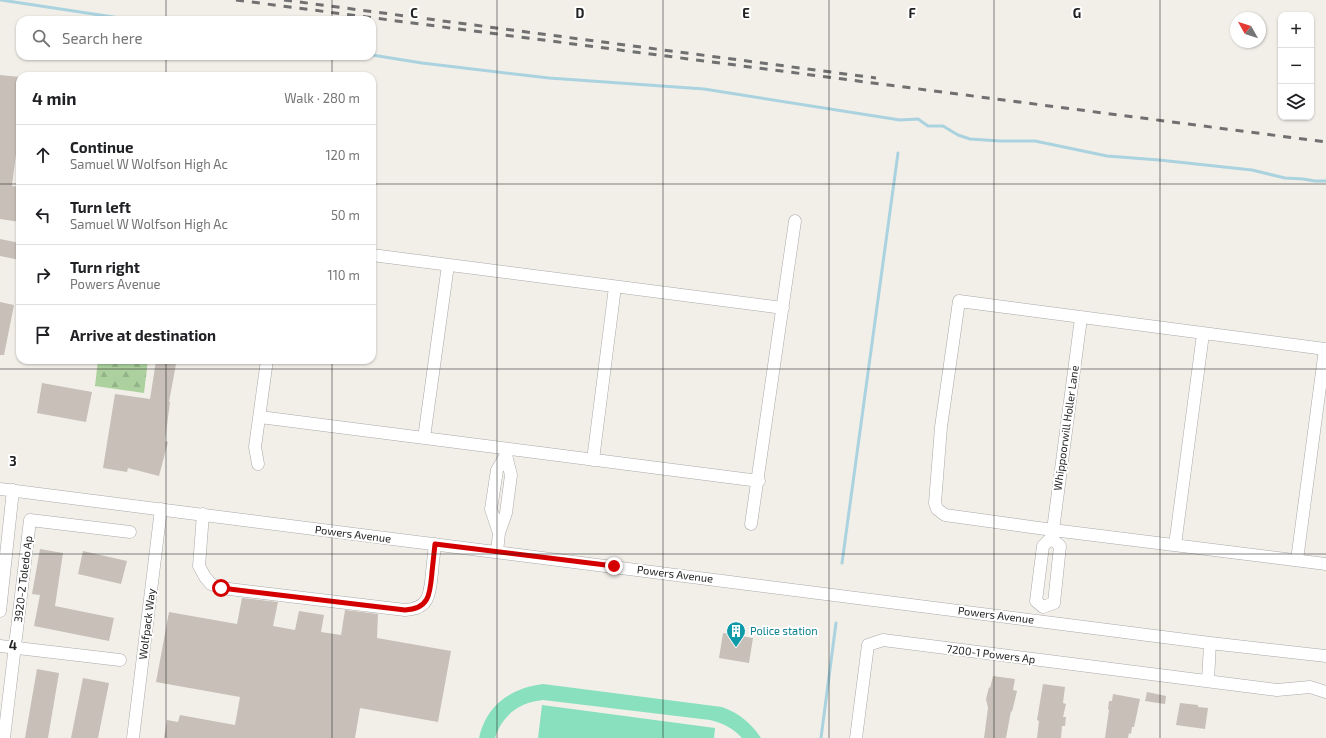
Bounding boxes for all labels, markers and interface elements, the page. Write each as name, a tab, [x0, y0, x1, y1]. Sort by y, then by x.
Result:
text: C	[410, 5, 418, 21]
text: D	[576, 5, 585, 21]
text: E	[742, 5, 750, 21]
text: F	[908, 5, 916, 21]
text: G	[1073, 5, 1081, 21]
north arrow	[1230, 12, 1266, 48]
map controls	[1278, 12, 1314, 120]
button: +	[1278, 12, 1314, 48]
search box	[16, 16, 376, 60]
icon: search	[30, 27, 52, 49]
text: Search here	[62, 29, 143, 47]
button: −	[1278, 48, 1314, 84]
button: layers	[1278, 84, 1314, 120]
text: 4 min	[32, 88, 76, 108]
text: Walk · 280 m	[284, 90, 360, 106]
text: Continue	[70, 138, 133, 156]
icon: ahead	[32, 144, 54, 166]
text: 120 m	[325, 147, 360, 163]
text: Samuel W Wolfson High Ac	[70, 156, 228, 172]
text: Turn left	[70, 198, 131, 216]
icon: left	[32, 204, 54, 226]
text: 50 m	[331, 207, 360, 223]
text: Samuel W Wolfson High Ac	[70, 216, 228, 232]
text: Turn right	[70, 258, 140, 276]
icon: right	[32, 264, 54, 286]
text: 110 m	[328, 267, 360, 283]
text: Powers Avenue	[70, 276, 161, 292]
icon: arrive	[32, 324, 54, 346]
text: Arrive at destination	[70, 326, 216, 344]
street label: Whippoorwill Holler Lane	[1050, 364, 1081, 491]
text: 3	[9, 453, 17, 469]
street label: Powers Avenue	[314, 522, 392, 545]
street label: 3920-2 Toledo Ap	[11, 535, 34, 623]
route end	[605, 557, 623, 575]
street label: Powers Avenue	[636, 562, 714, 585]
route start	[212, 579, 230, 597]
street label: Wolfpack Way	[136, 587, 157, 660]
street label: Powers Avenue	[957, 603, 1035, 626]
building icon: Police station	[725, 620, 747, 648]
place label: Police station	[750, 624, 818, 637]
text: 4	[9, 637, 17, 653]
street label: 7200-1 Powers Ap	[946, 642, 1036, 665]

